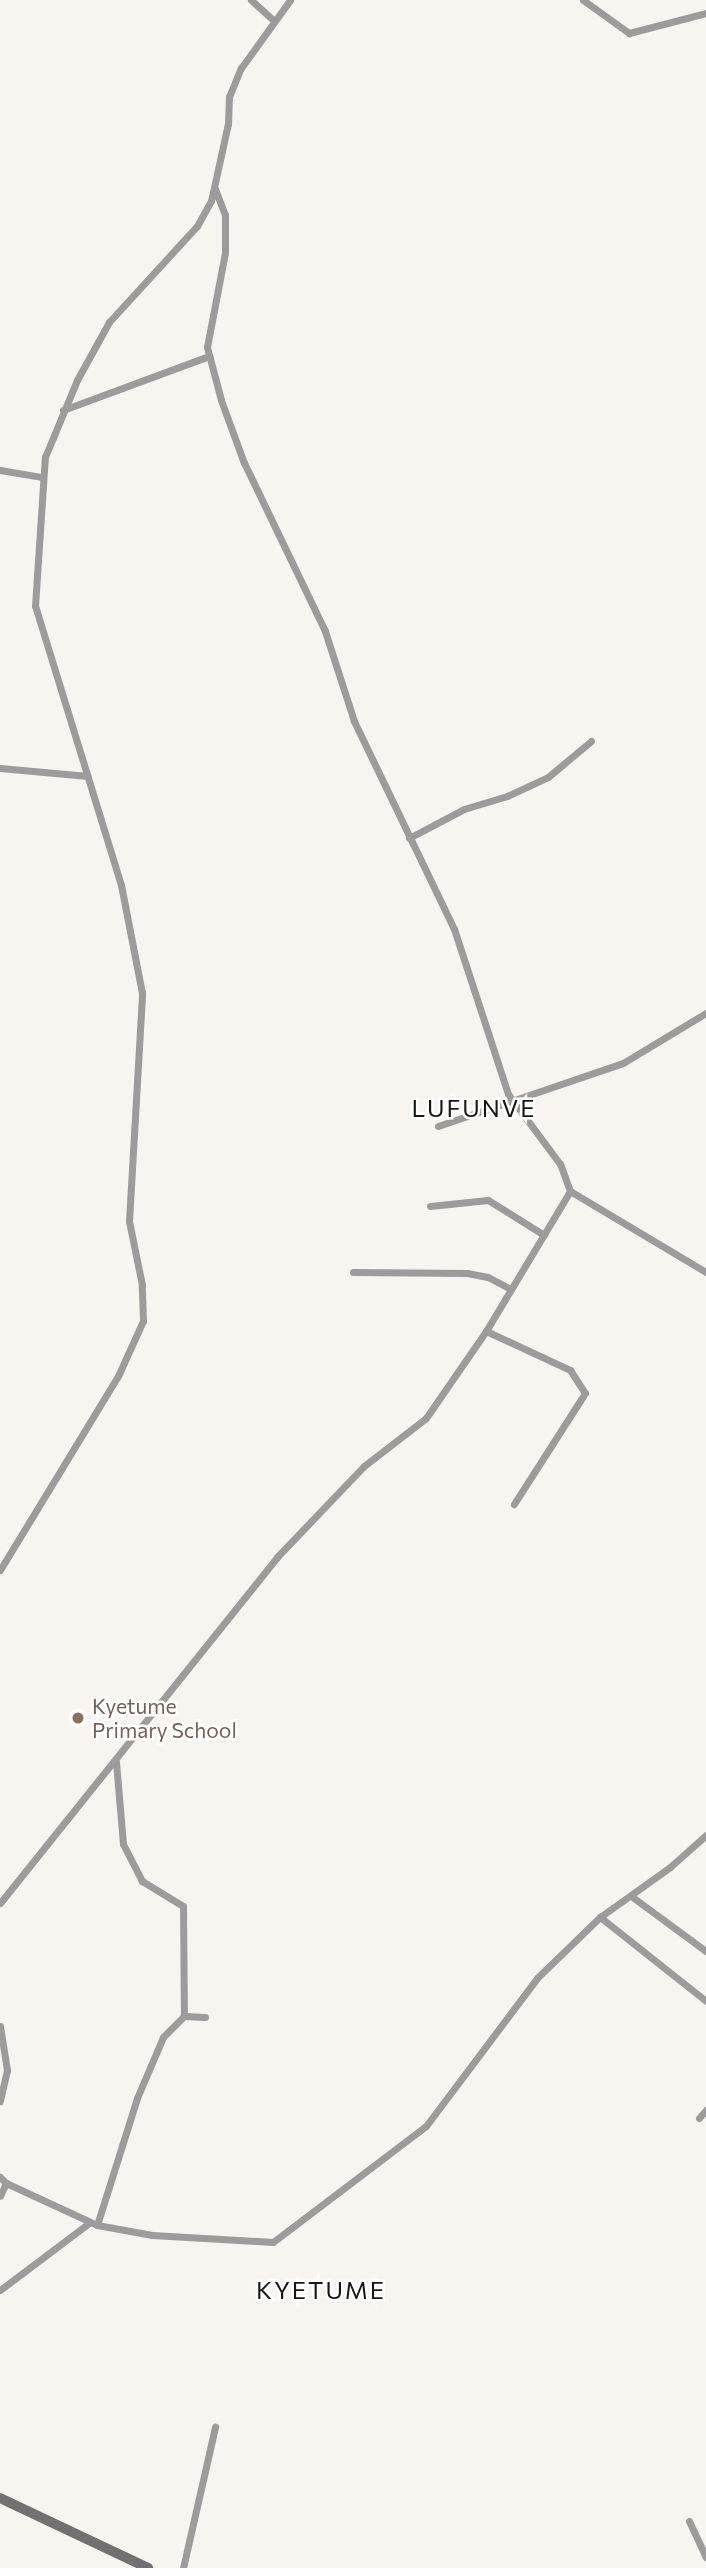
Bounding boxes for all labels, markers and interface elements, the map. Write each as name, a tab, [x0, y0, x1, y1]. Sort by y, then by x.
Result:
district label: LUFUNVE	[412, 1094, 536, 1122]
place label: Kyetume Primary School	[92, 1693, 237, 1743]
marker: Kyetume Primary School	[70, 1710, 86, 1726]
district label: KYETUME	[257, 2276, 385, 2304]

